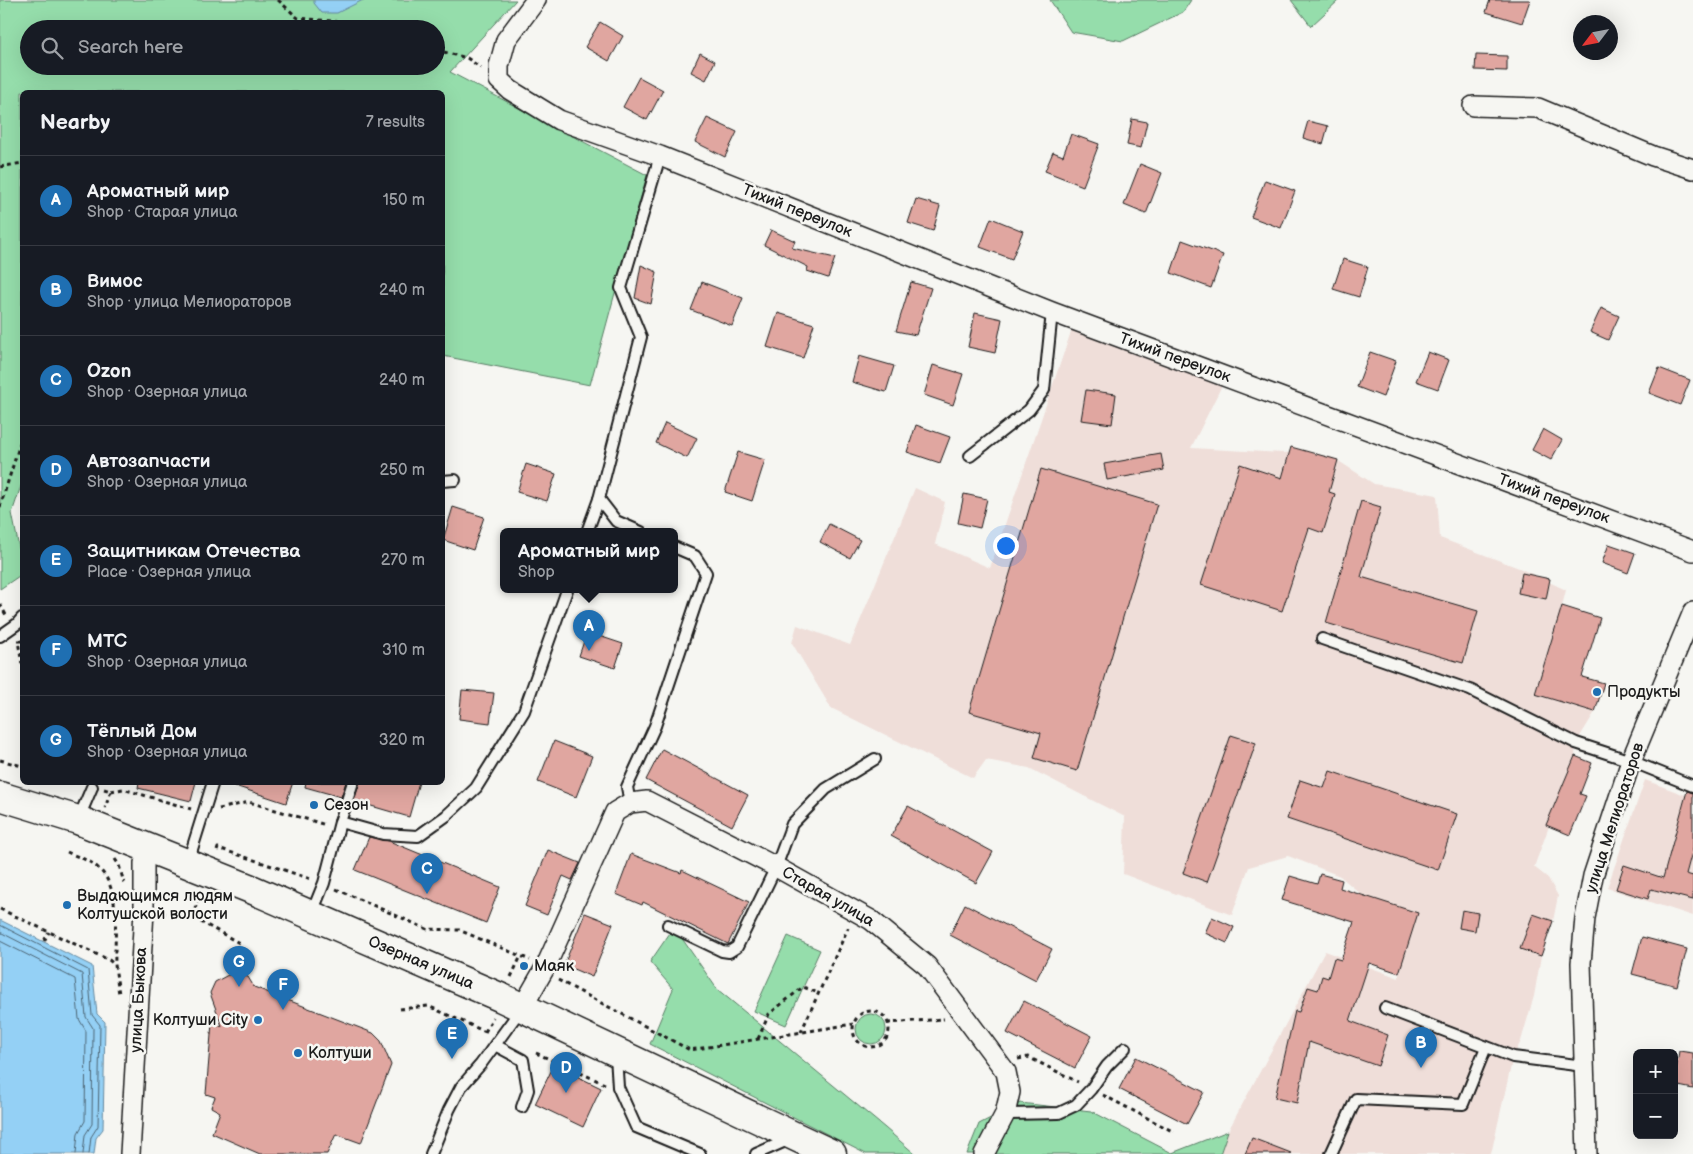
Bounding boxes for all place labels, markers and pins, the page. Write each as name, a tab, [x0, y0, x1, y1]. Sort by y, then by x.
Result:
pin: A	[573, 610, 605, 651]
place label: Продукты	[1607, 683, 1680, 702]
marker: Продукты	[1591, 686, 1603, 698]
place label: Сезон	[324, 796, 369, 815]
marker: Сезон	[308, 799, 320, 811]
pin: C	[411, 853, 443, 894]
place label: Выдающимся людям Колтушской волости	[77, 887, 233, 924]
marker: Выдающимся людям Колтушской волости	[61, 899, 73, 911]
pin: G	[223, 946, 255, 987]
place label: Маяк	[534, 957, 575, 976]
marker: Маяк	[518, 960, 530, 972]
pin: F	[267, 969, 299, 1010]
place label: Колтуши City	[153, 1011, 249, 1030]
marker: Колтуши City	[252, 1014, 264, 1026]
pin: E	[436, 1018, 468, 1059]
pin: B	[1405, 1027, 1437, 1068]
place label: Колтуши	[308, 1044, 372, 1063]
marker: Колтуши	[292, 1047, 304, 1059]
pin: D	[550, 1052, 582, 1093]

